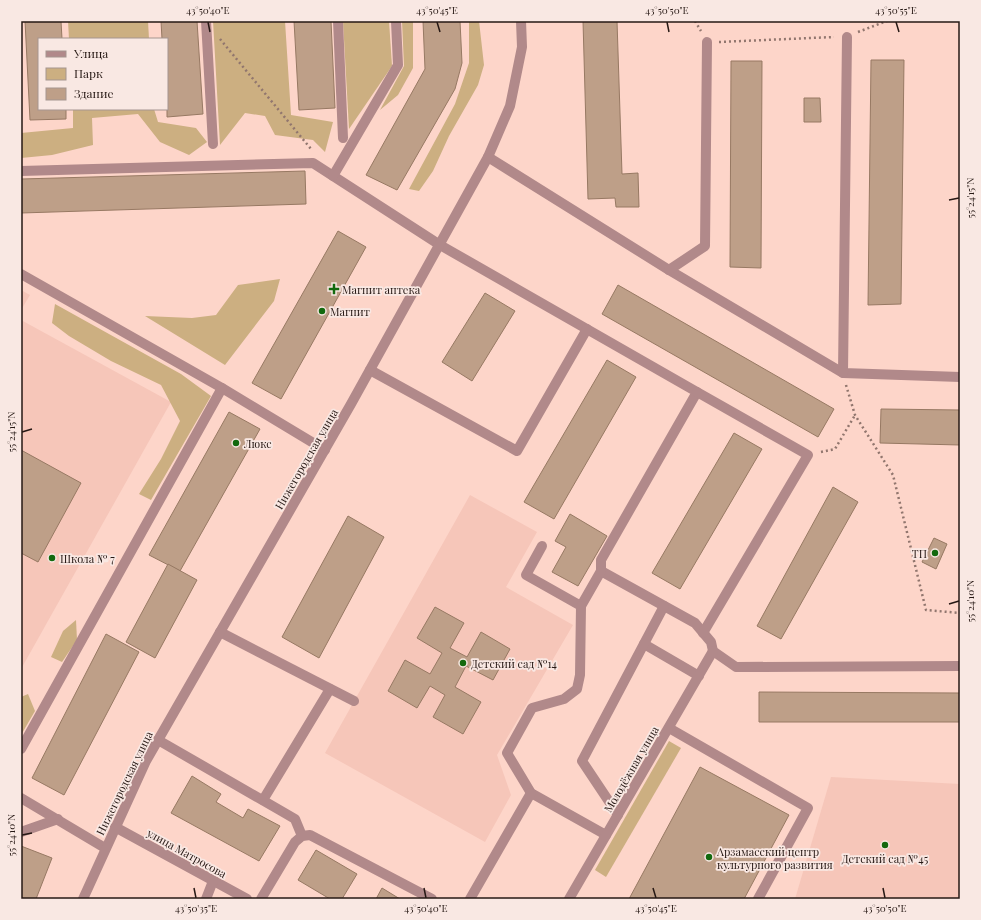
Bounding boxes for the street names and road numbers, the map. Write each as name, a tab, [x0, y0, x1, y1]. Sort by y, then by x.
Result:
street label: Нижегородская улица	[271, 405, 341, 512]
street label: Молодёжная улица	[600, 723, 662, 815]
street label: Нижегородская улица	[92, 728, 156, 838]
street label: улица Матросова	[144, 824, 230, 881]

